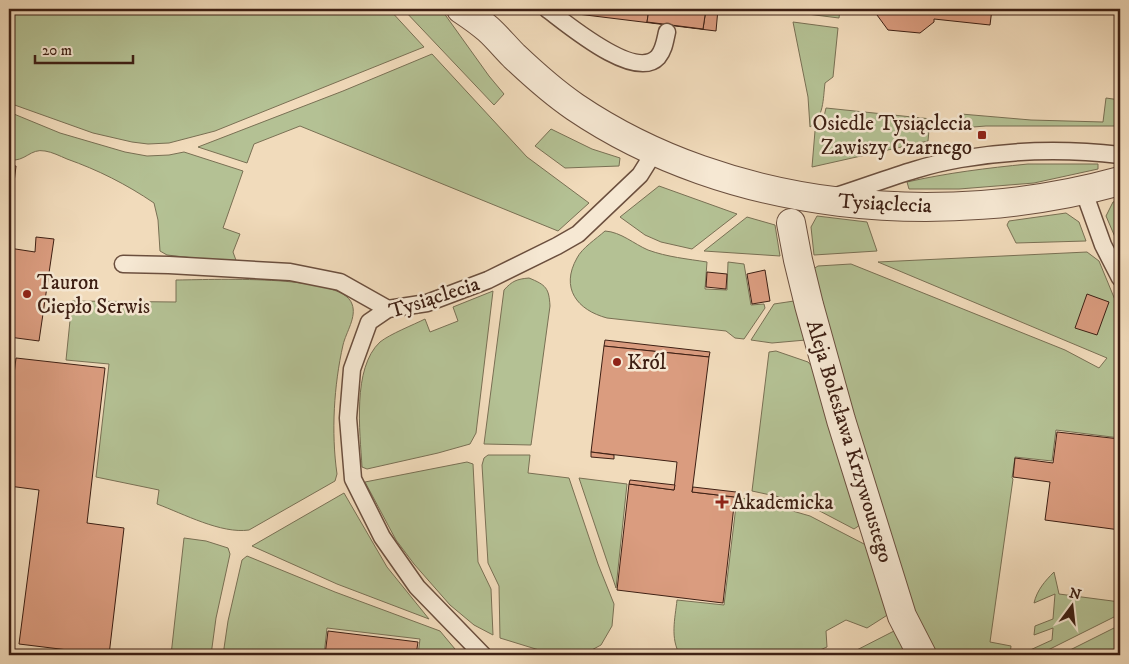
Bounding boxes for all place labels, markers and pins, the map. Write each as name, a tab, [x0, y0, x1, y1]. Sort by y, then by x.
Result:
place label: Osiedle Tysiąclecia Zawiszy Czarnego	[813, 111, 972, 161]
marker: Osiedle Tysiąclecia Zawiszy Czarnego	[976, 129, 988, 141]
place label: Tauron Ciepło Serwis	[37, 270, 150, 320]
marker: Tauron Ciepło Serwis	[21, 288, 33, 300]
place label: Król	[627, 350, 667, 376]
marker: Król	[611, 356, 623, 368]
place label: Akademicka	[732, 490, 834, 516]
marker: Akademicka	[716, 496, 728, 508]

